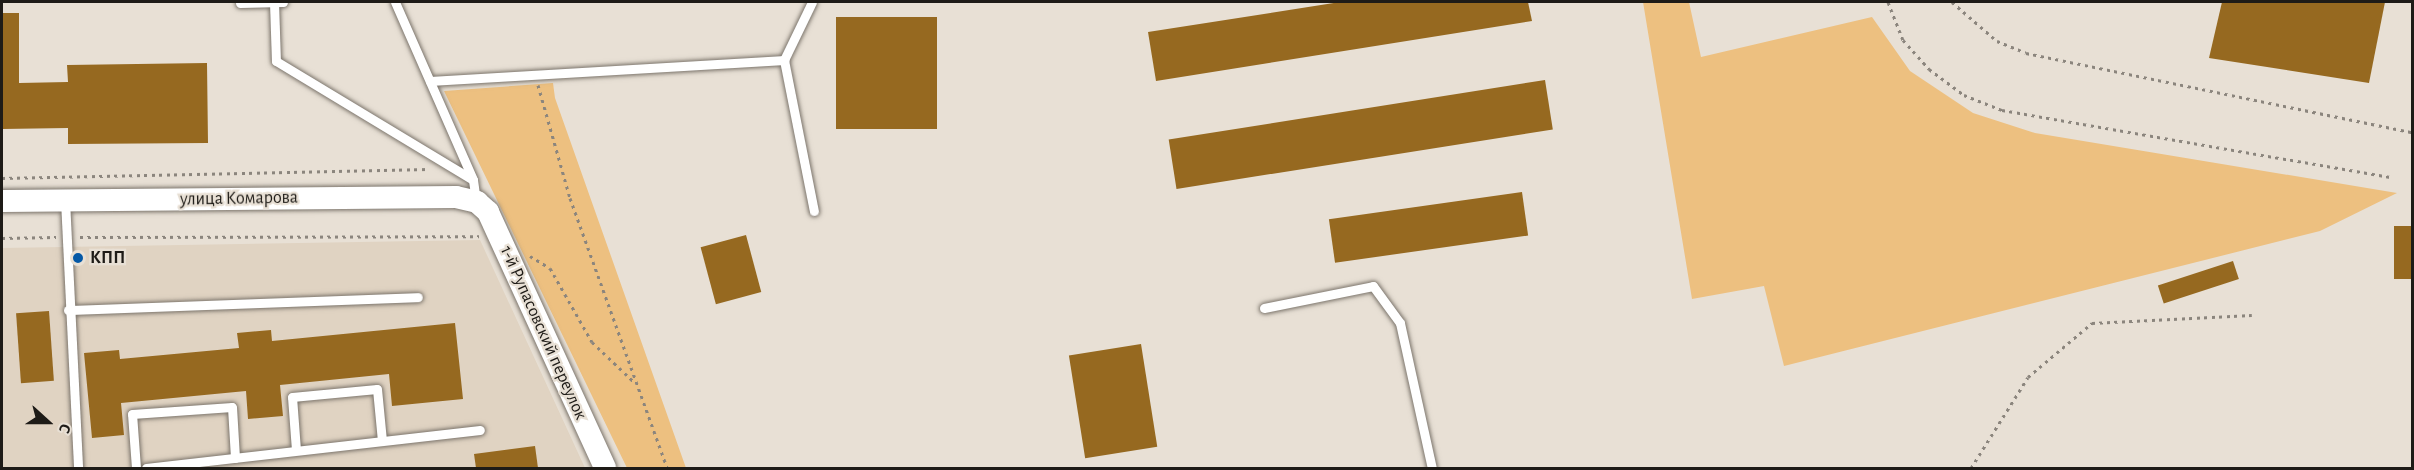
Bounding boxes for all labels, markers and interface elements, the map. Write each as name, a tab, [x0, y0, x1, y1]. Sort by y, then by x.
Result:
street label: улица Комарова	[180, 187, 298, 211]
street label: 1-й Рупасовский переулок	[495, 243, 591, 423]
place label: КПП	[90, 247, 125, 269]
marker: КПП	[71, 251, 85, 265]
north arrow	[18, 392, 78, 452]
text: С	[56, 421, 74, 435]

